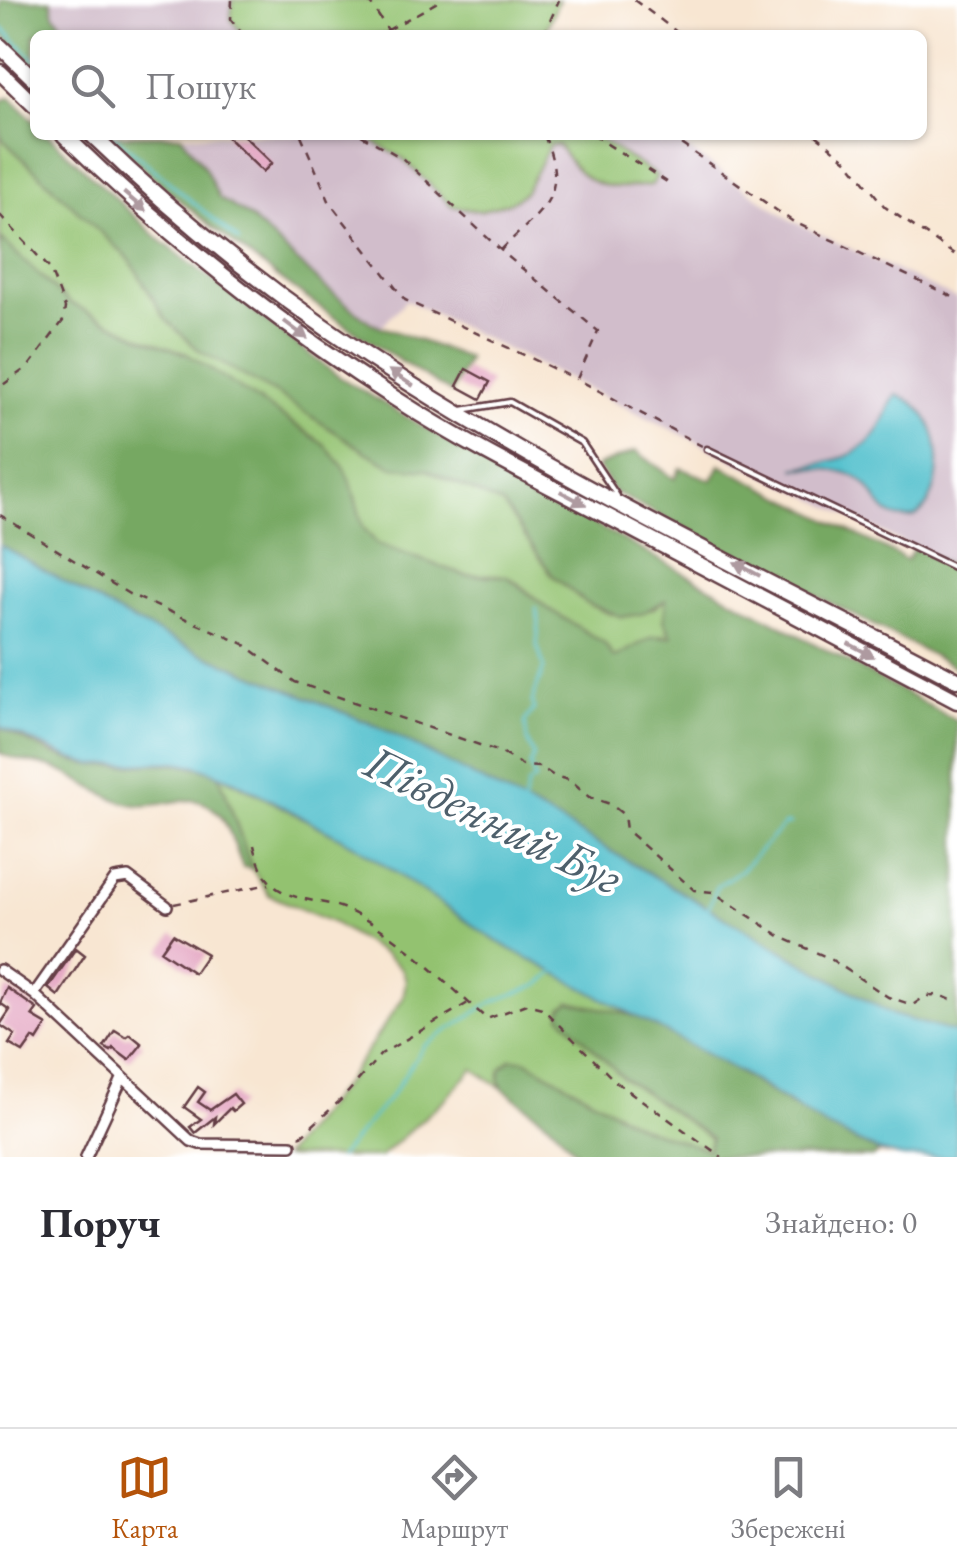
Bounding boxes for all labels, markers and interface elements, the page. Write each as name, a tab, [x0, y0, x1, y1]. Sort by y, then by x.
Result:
search box	[30, 30, 927, 140]
icon: search	[65, 58, 120, 113]
text: Пошук	[145, 61, 256, 110]
one-way arrow	[123, 190, 148, 212]
one-way arrow	[283, 320, 309, 340]
one-way arrow	[388, 370, 415, 388]
one-way arrow	[559, 490, 588, 507]
one-way arrow	[732, 561, 761, 578]
one-way arrow	[846, 642, 875, 659]
water label: Південний Буг	[354, 730, 633, 908]
text: Поруч	[40, 1195, 161, 1250]
text: Знайдено: 0	[765, 1201, 917, 1243]
tab: Карта	[111, 1450, 178, 1546]
tab: Маршрут	[401, 1450, 508, 1546]
tab: Збережені	[731, 1450, 846, 1546]

